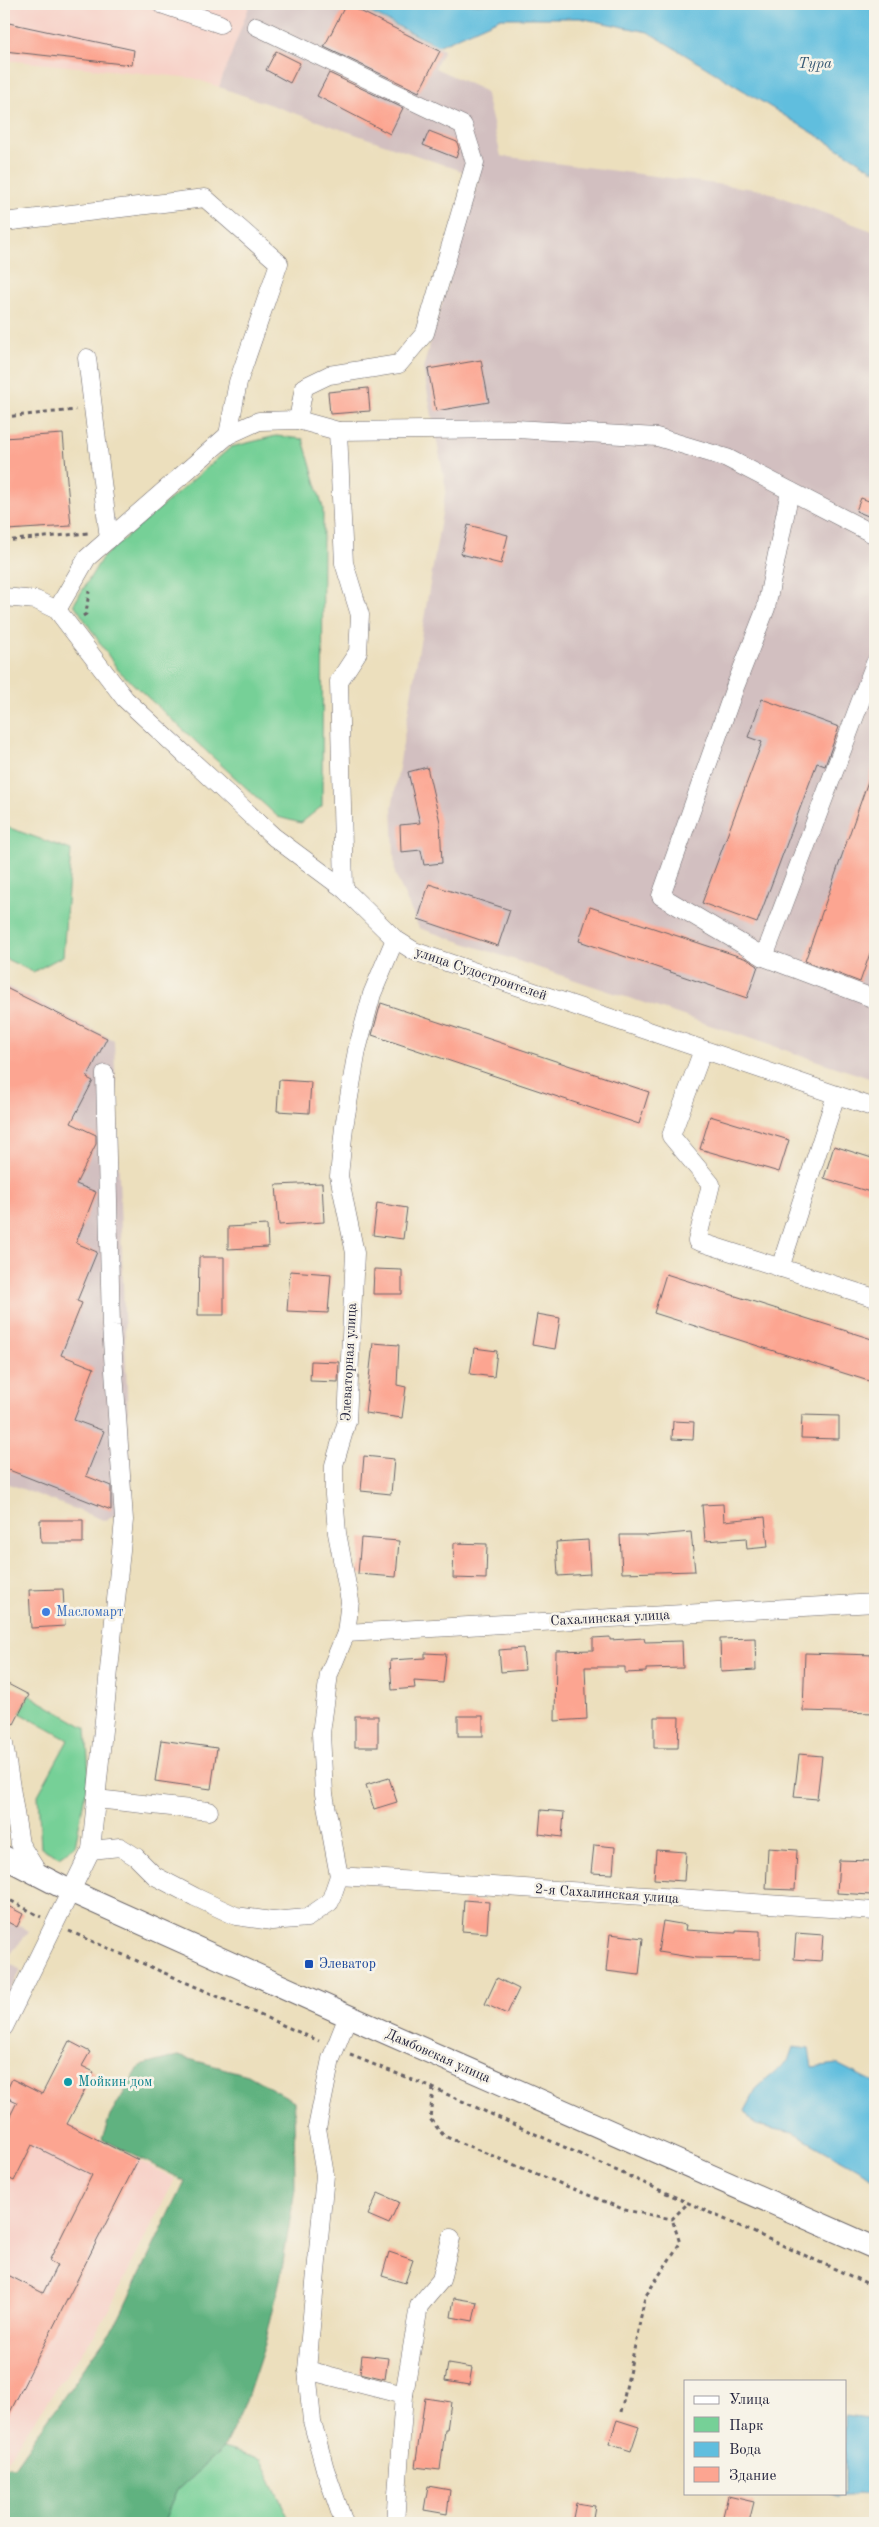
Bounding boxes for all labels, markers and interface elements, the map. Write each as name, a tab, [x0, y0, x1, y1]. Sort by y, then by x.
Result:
water label: Тура	[798, 57, 832, 72]
street label: улица Судостроителей	[413, 945, 549, 1003]
street label: Элеваторная улица	[339, 1302, 359, 1422]
place label: Масломарт	[56, 1605, 124, 1619]
marker: Масломарт	[40, 1606, 52, 1618]
street label: Сахалинская улица	[550, 1608, 670, 1628]
street label: 2-я Сахалинская улица	[535, 1882, 680, 1906]
place label: Элеватор	[319, 1957, 376, 1971]
marker: Элеватор	[303, 1958, 315, 1970]
street label: Дамбовская улица	[384, 2027, 493, 2085]
place label: Мойкин дом	[78, 2075, 152, 2089]
marker: Мойкин дом	[62, 2076, 74, 2088]
legend	[684, 2380, 846, 2494]
text: Улица	[729, 2393, 770, 2408]
text: Парк	[729, 2419, 764, 2434]
text: Вода	[729, 2443, 762, 2458]
text: Здание	[729, 2469, 776, 2484]

